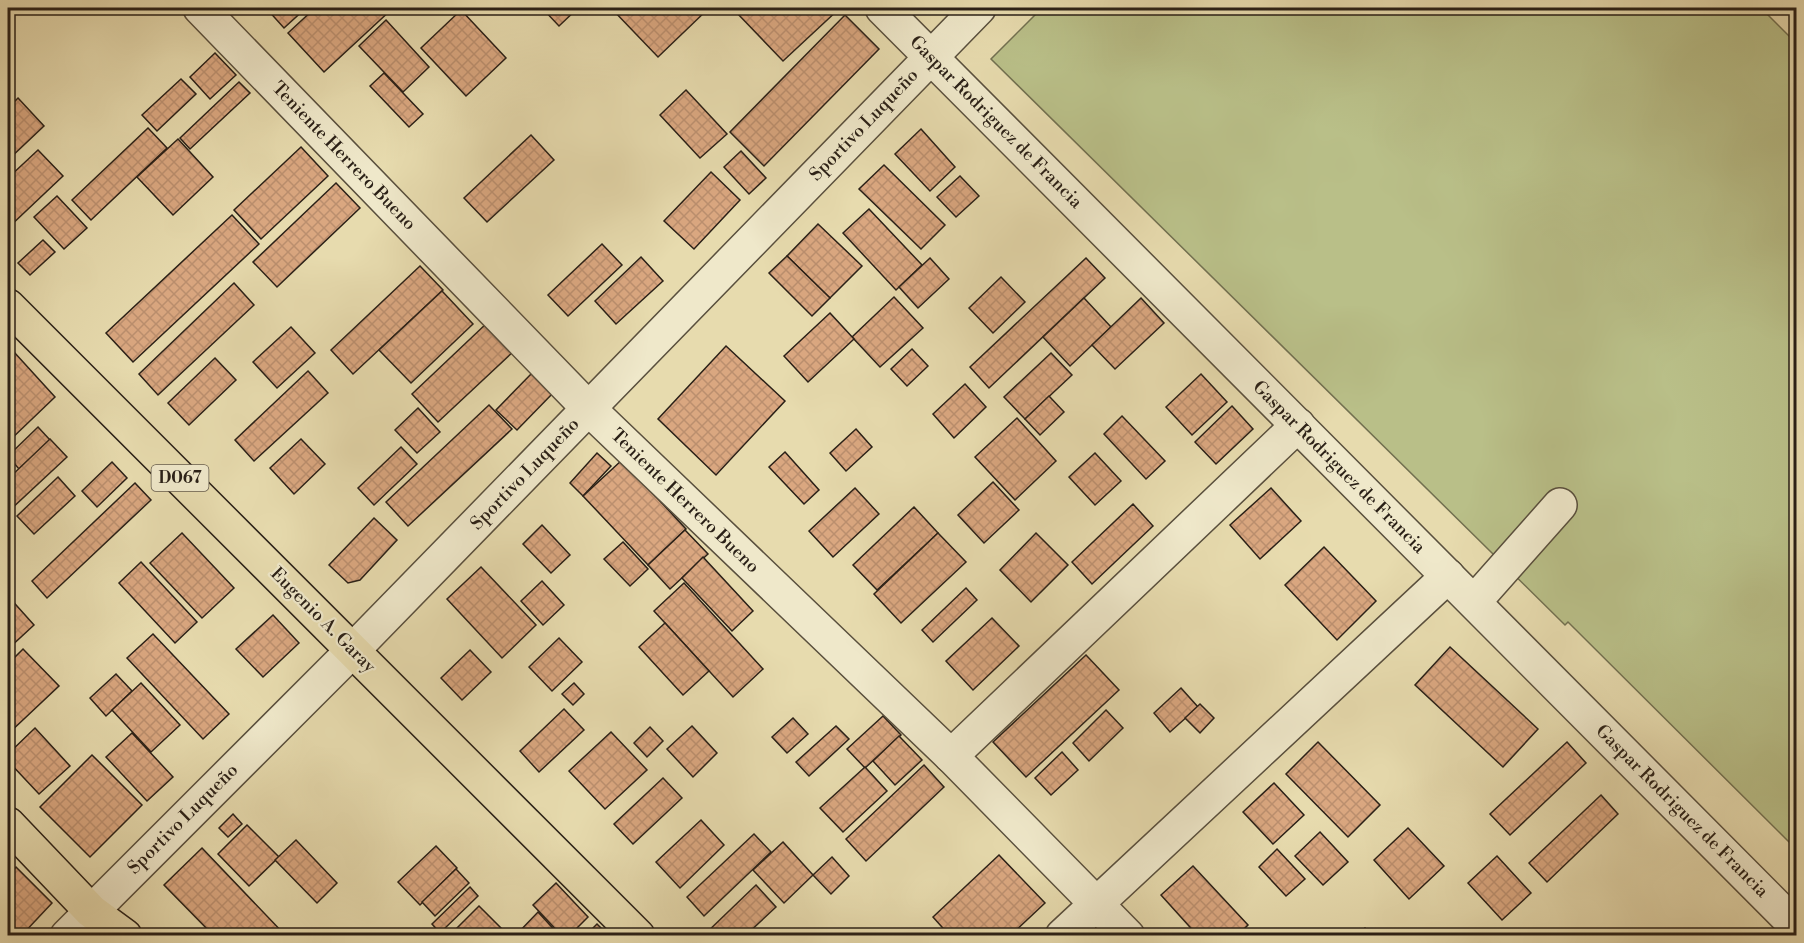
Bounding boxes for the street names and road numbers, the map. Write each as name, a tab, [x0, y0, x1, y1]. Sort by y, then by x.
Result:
street label: Gaspar Rodriguez de Francia	[905, 31, 1088, 214]
street label: Sportivo Luqueño	[805, 64, 923, 186]
street label: Teniente Herrero Bueno	[267, 77, 421, 235]
street label: Gaspar Rodriguez de Francia	[1248, 376, 1431, 559]
street label: Sportivo Luqueño	[466, 413, 584, 535]
street label: Teniente Herrero Bueno	[606, 424, 764, 578]
road number: D067	[152, 465, 208, 491]
street label: Eugenio A. Garay	[265, 562, 381, 678]
street label: Gaspar Rodriguez de Francia	[1591, 720, 1774, 903]
street label: Sportivo Luqueño	[123, 759, 243, 879]

